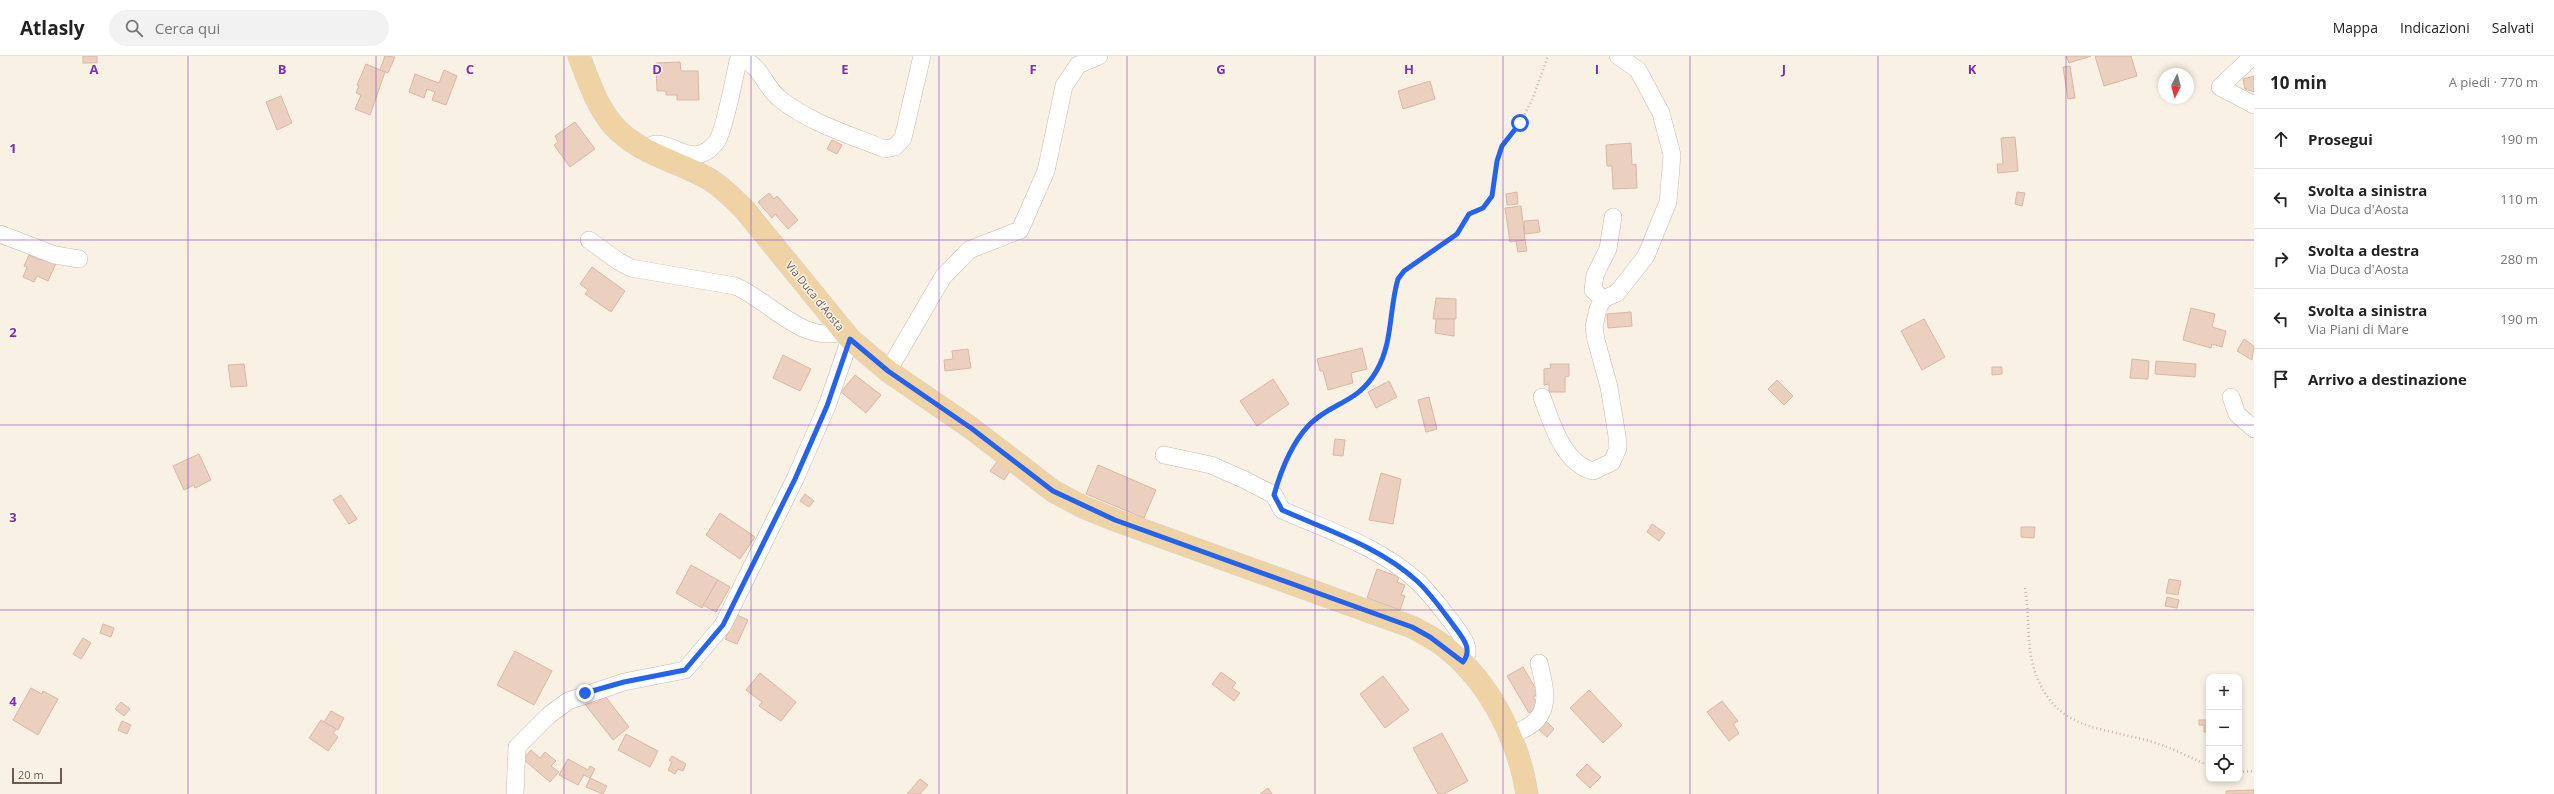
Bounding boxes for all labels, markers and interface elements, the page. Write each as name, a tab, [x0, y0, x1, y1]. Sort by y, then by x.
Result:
search box	[109, 10, 389, 46]
text: Atlasly	[20, 15, 85, 41]
icon: search	[123, 17, 145, 39]
text: Cerca qui	[155, 18, 220, 38]
text: Mappa	[2333, 18, 2378, 37]
text: Indicazioni	[2400, 18, 2470, 37]
text: Salvati	[2492, 18, 2534, 37]
text: A	[90, 60, 99, 78]
text: B	[278, 60, 287, 78]
text: C	[466, 60, 474, 78]
text: D	[652, 60, 662, 78]
text: E	[841, 60, 849, 78]
text: F	[1029, 60, 1037, 78]
text: G	[1216, 60, 1226, 78]
text: H	[1404, 60, 1414, 78]
text: I	[1595, 60, 1599, 78]
text: J	[1781, 60, 1786, 78]
text: K	[1968, 60, 1977, 78]
north arrow	[2158, 68, 2194, 104]
text: 10 min	[2270, 71, 2327, 94]
text: A piedi · 770 m	[2449, 73, 2538, 91]
route start	[1511, 114, 1529, 132]
icon: ahead	[2270, 128, 2292, 150]
text: Prosegui	[2308, 129, 2373, 149]
text: 190 m	[2500, 130, 2538, 148]
text: 1	[9, 139, 17, 157]
text: Svolta a sinistra	[2308, 180, 2427, 200]
icon: left	[2270, 188, 2292, 210]
text: 110 m	[2500, 190, 2538, 208]
text: Via Duca d'Aosta	[2308, 200, 2409, 218]
text: Svolta a destra	[2308, 240, 2419, 260]
icon: right	[2270, 248, 2292, 270]
text: 280 m	[2500, 250, 2538, 268]
street label: Via Duca d'Aosta	[783, 258, 848, 334]
text: Via Duca d'Aosta	[2308, 260, 2409, 278]
text: Svolta a sinistra	[2308, 300, 2427, 320]
icon: left	[2270, 308, 2292, 330]
text: 190 m	[2500, 310, 2538, 328]
text: Via Piani di Mare	[2308, 320, 2409, 338]
text: 2	[9, 323, 17, 341]
icon: arrive	[2270, 368, 2292, 390]
text: Arrivo a destinazione	[2308, 369, 2467, 389]
text: 3	[9, 508, 17, 526]
map controls	[2206, 674, 2242, 782]
button: +	[2206, 674, 2242, 710]
route end	[576, 684, 594, 702]
text: 4	[9, 692, 17, 710]
button: −	[2206, 710, 2242, 746]
button: locate	[2206, 746, 2242, 782]
scale bar	[12, 766, 62, 785]
text: 20 m	[18, 767, 44, 782]

